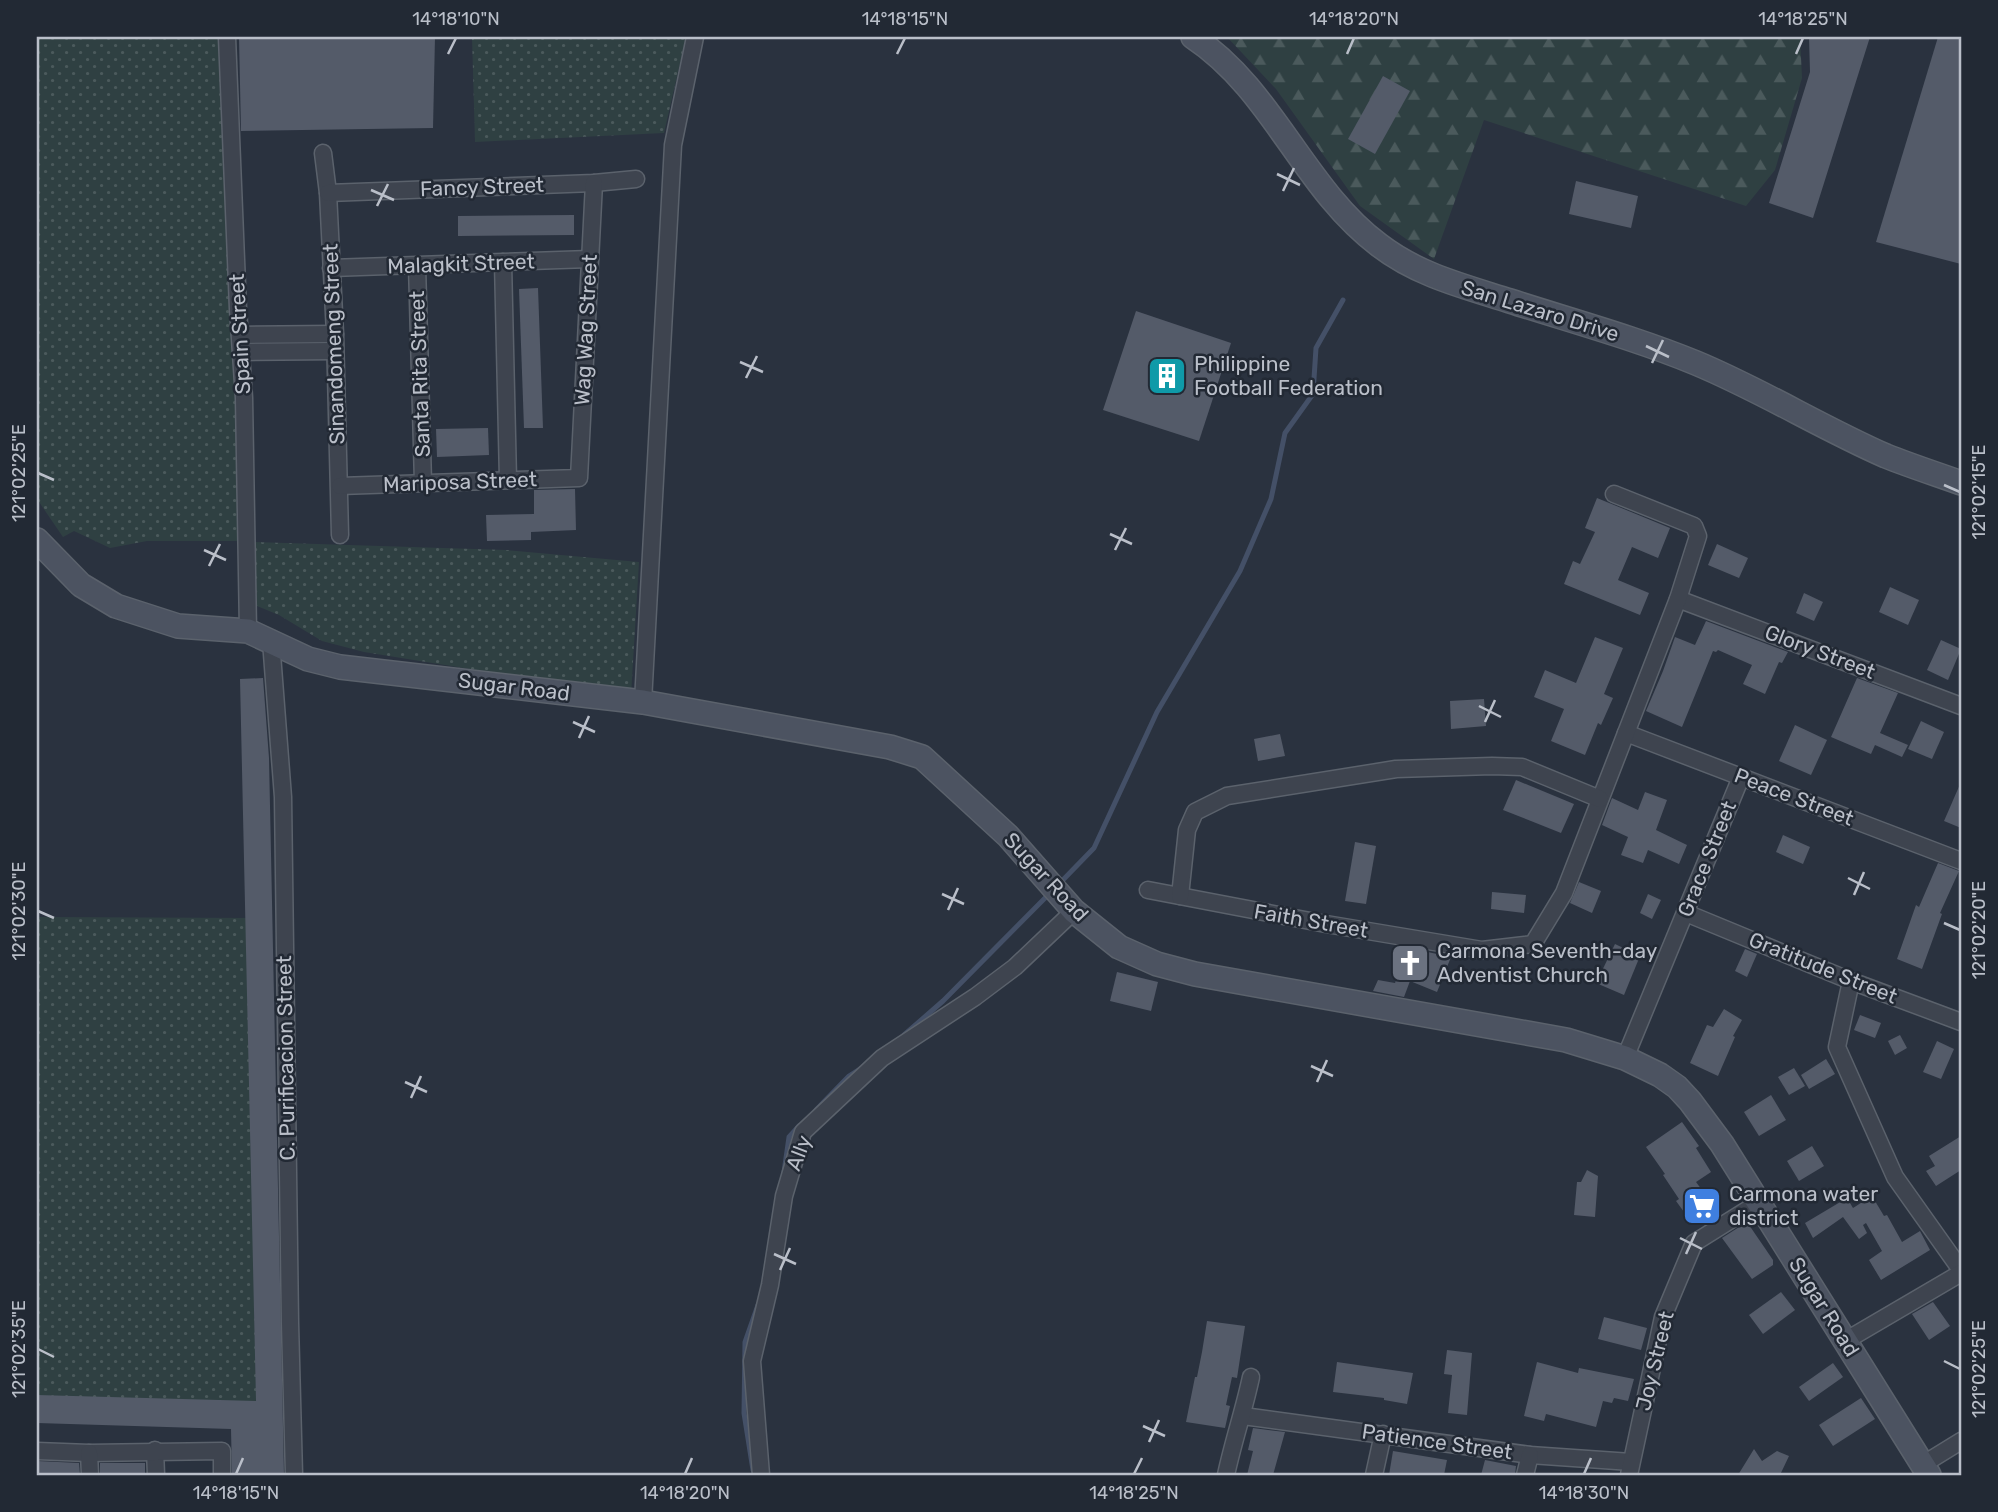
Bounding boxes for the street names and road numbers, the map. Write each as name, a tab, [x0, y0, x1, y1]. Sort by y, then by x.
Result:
street label: Fancy Street	[420, 172, 544, 201]
street label: Sinandomeng Street	[317, 243, 350, 445]
street label: Malagkit Street	[387, 248, 535, 279]
street label: Wag Wag Street	[569, 254, 602, 406]
street label: Spain Street	[224, 273, 255, 395]
street label: San Lazaro Drive	[1458, 275, 1622, 346]
street label: Santa Rita Street	[404, 290, 435, 458]
street label: Mariposa Street	[383, 466, 537, 497]
street label: Glory Street	[1761, 619, 1879, 684]
street label: Sugar Road	[457, 667, 571, 706]
street label: Peace Street	[1731, 762, 1857, 831]
street label: Grace Street	[1672, 797, 1741, 920]
street label: Sugar Road	[999, 827, 1094, 926]
street label: Faith Street	[1252, 898, 1370, 943]
street label: Gratitude Street	[1745, 926, 1901, 1009]
street label: C. Purificacion Street	[271, 955, 300, 1161]
street label: Ally	[780, 1131, 817, 1174]
street label: Sugar Road	[1784, 1253, 1865, 1361]
street label: Joy Street	[1630, 1308, 1679, 1413]
street label: Patience Street	[1360, 1419, 1514, 1464]

